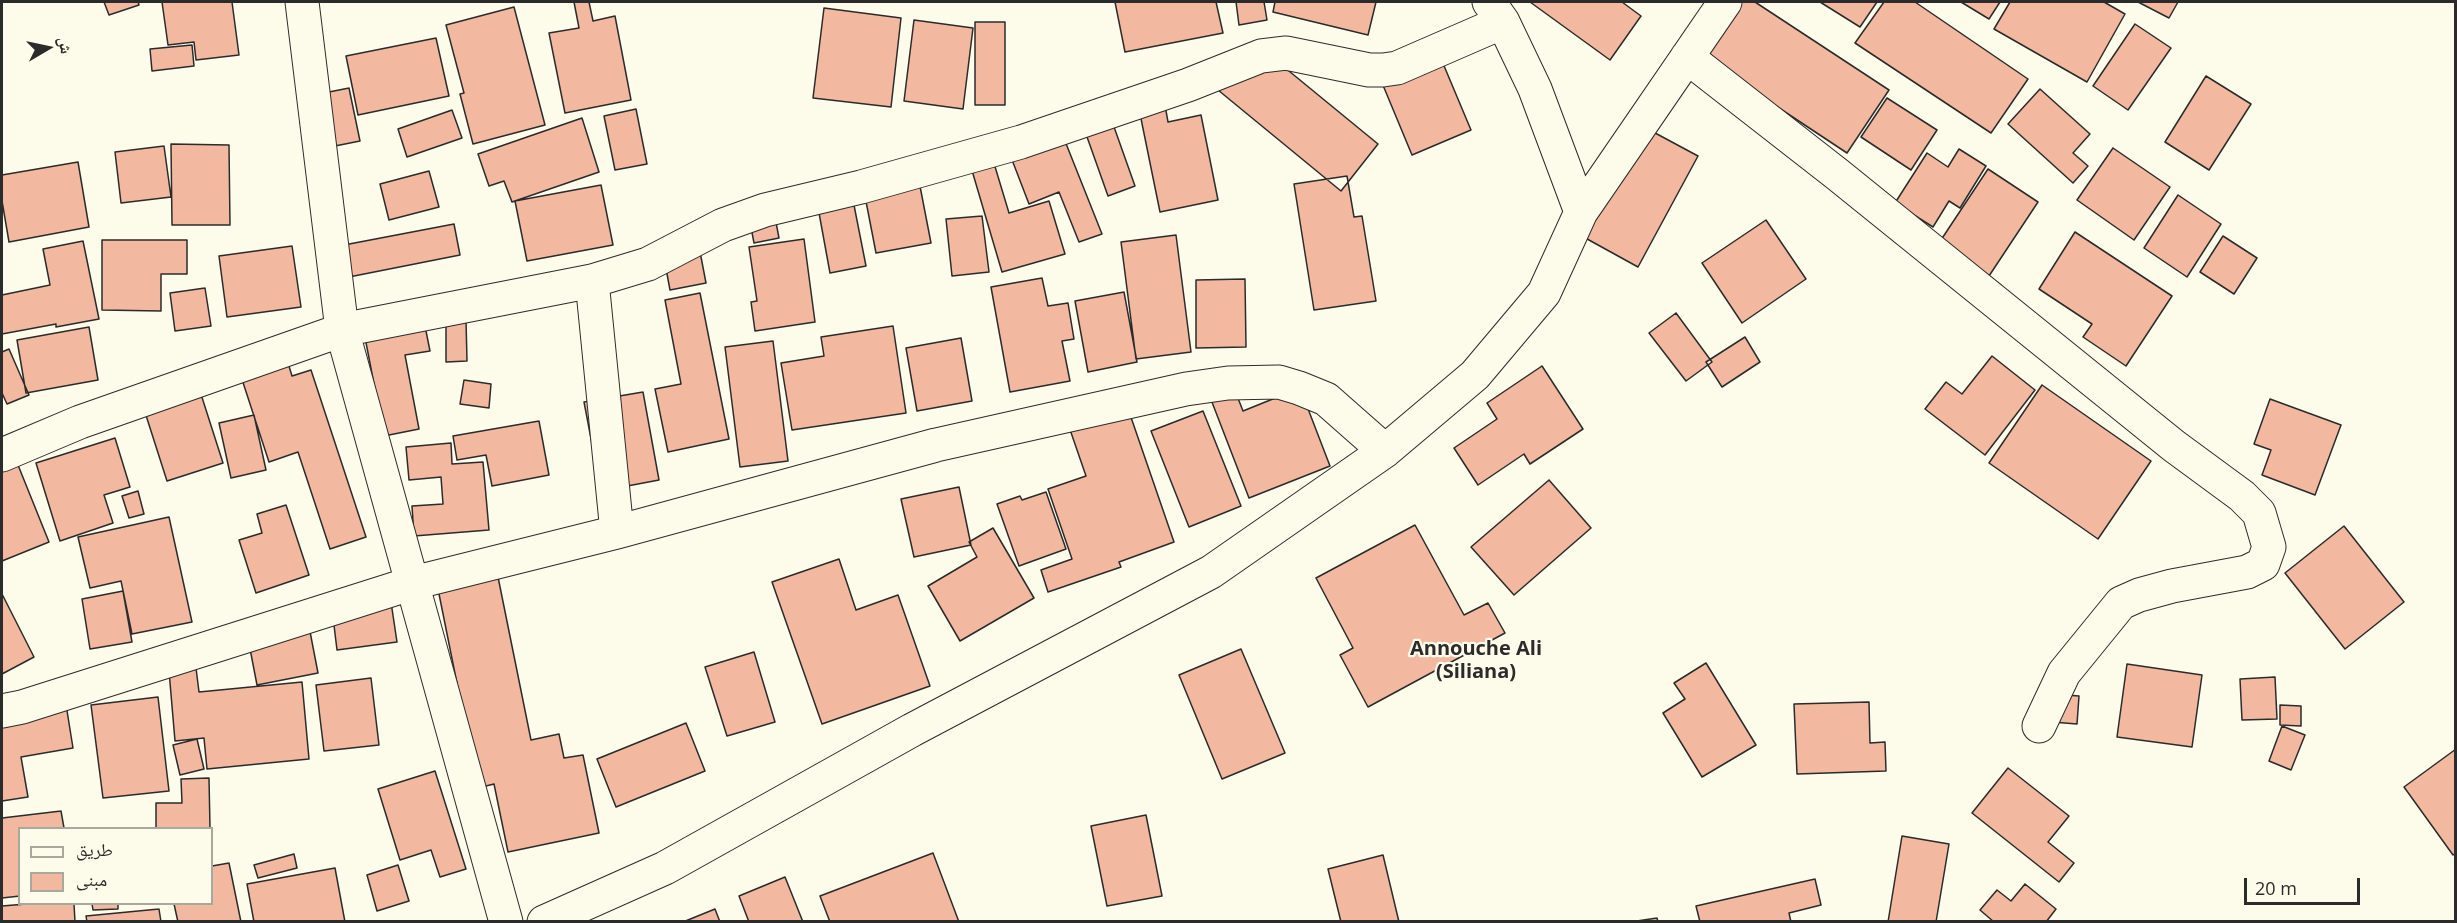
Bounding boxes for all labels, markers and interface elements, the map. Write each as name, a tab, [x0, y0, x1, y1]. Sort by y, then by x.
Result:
north arrow	[18, 18, 78, 78]
text: ش	[54, 35, 78, 55]
district label: Annouche Ali (Siliana)	[1410, 637, 1542, 684]
legend	[18, 827, 213, 905]
text: طريق	[76, 837, 113, 861]
scale bar	[2247, 866, 2362, 904]
text: مبنى	[76, 867, 107, 891]
text: 20 m	[2255, 876, 2297, 900]

